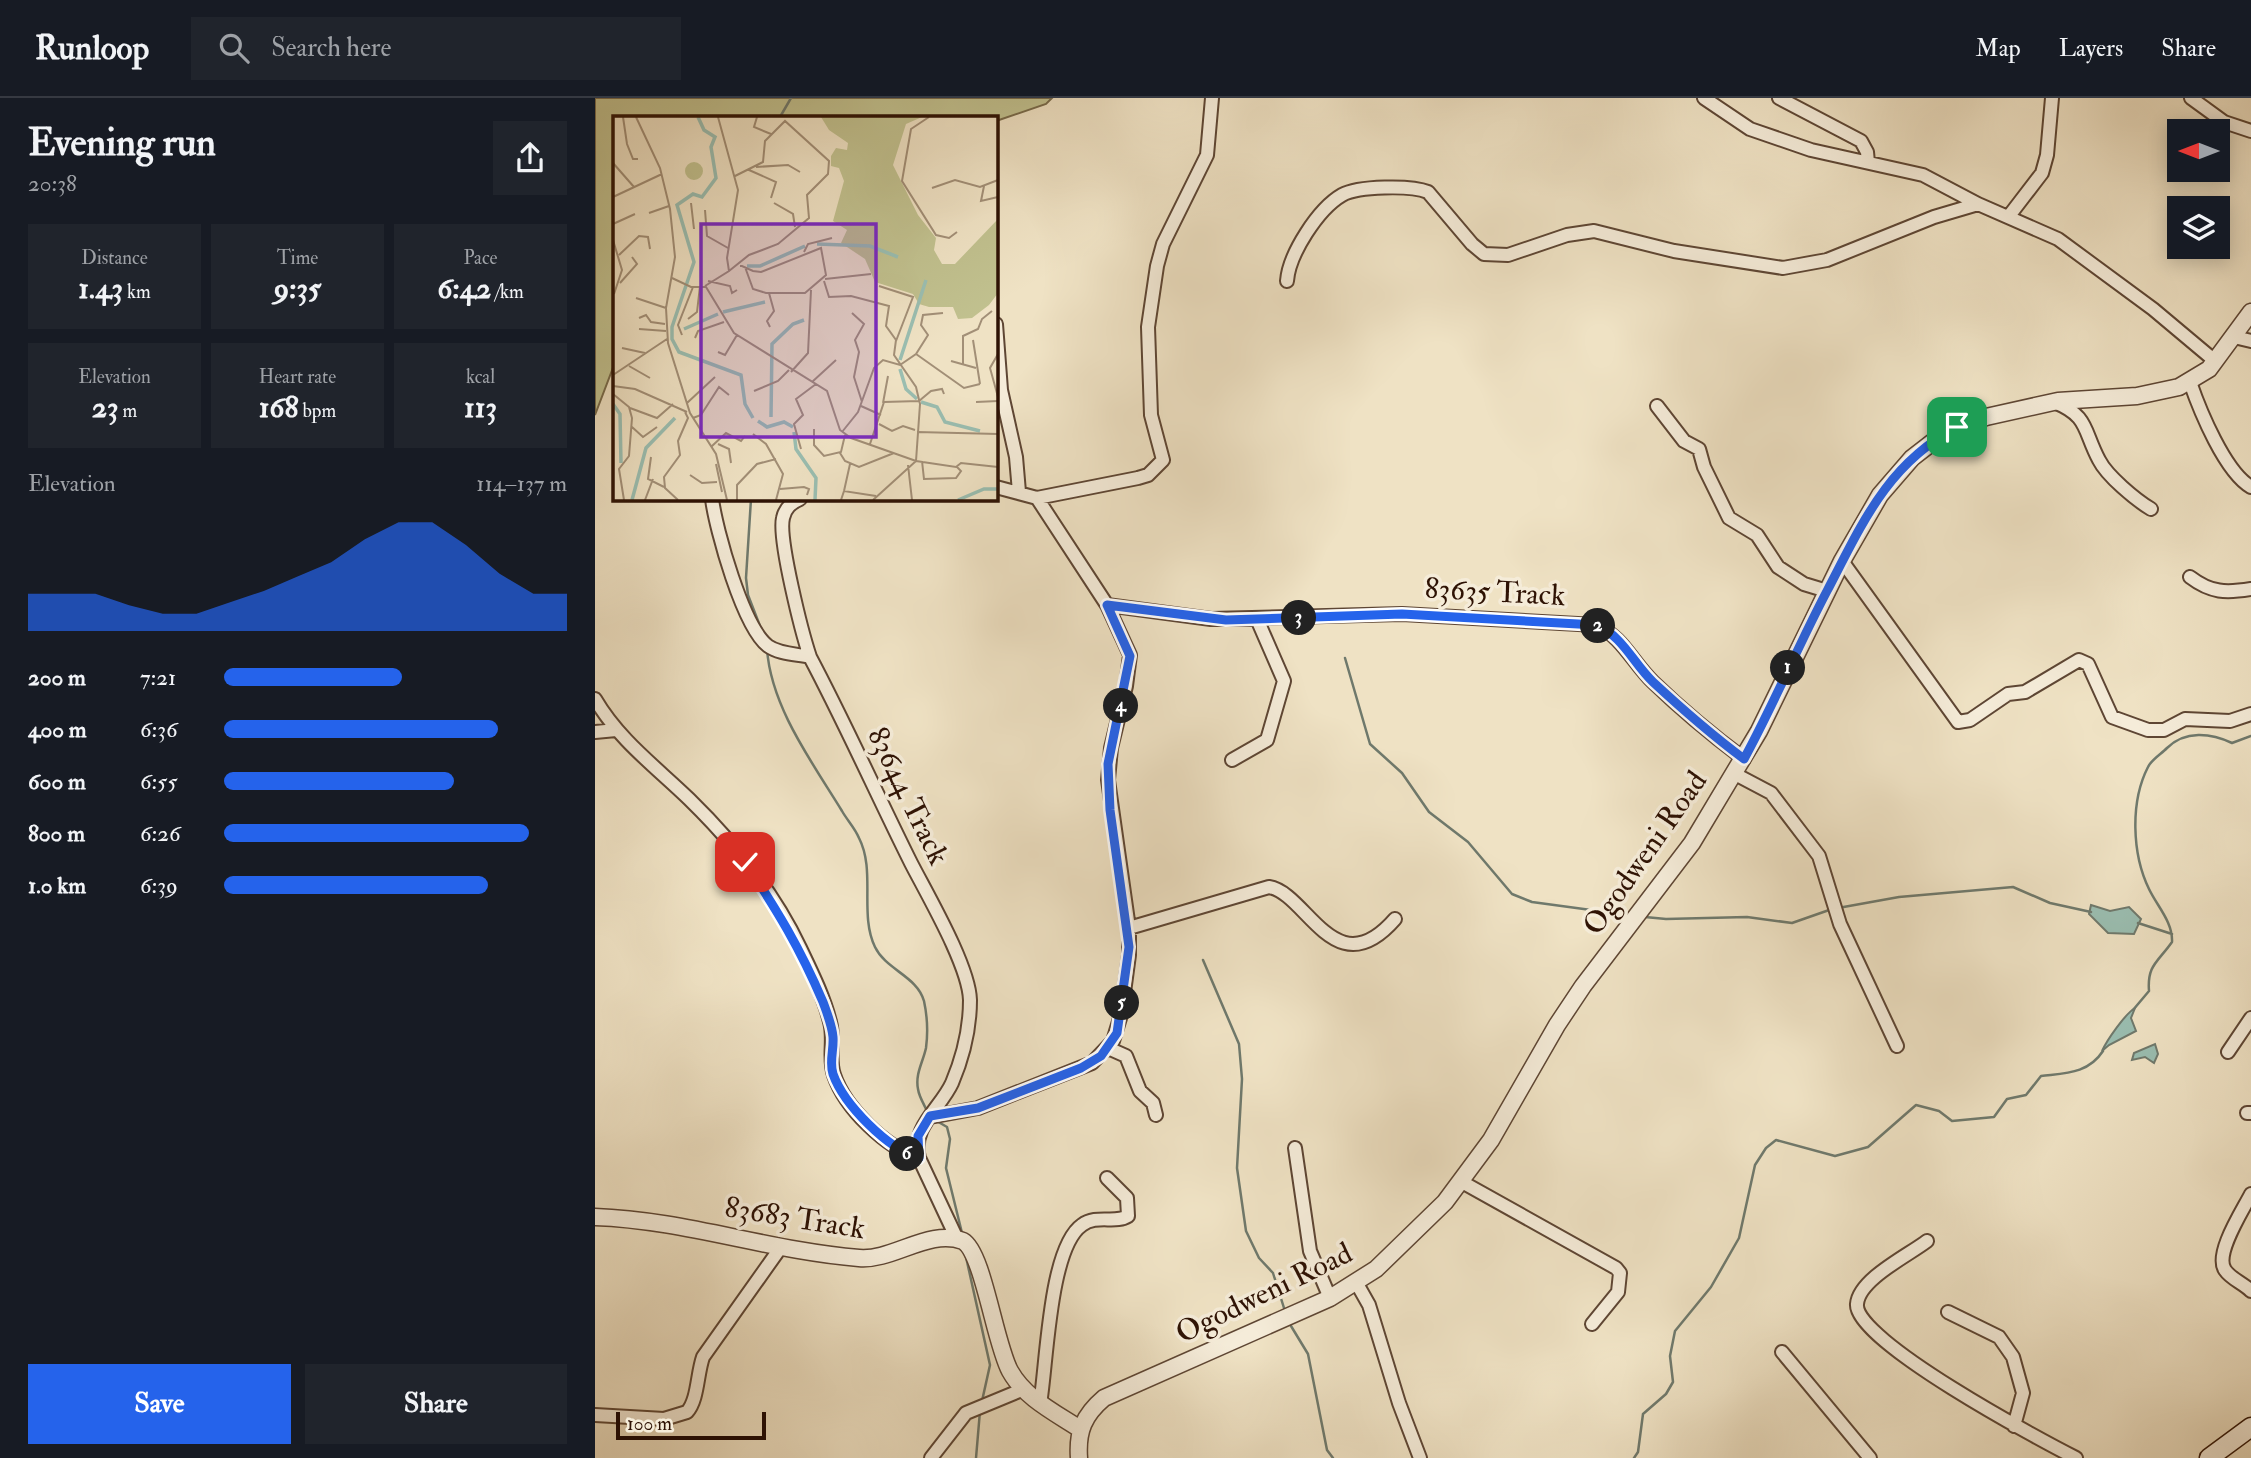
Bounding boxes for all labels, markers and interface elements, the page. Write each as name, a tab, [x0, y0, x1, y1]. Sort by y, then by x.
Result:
search box	[191, 17, 681, 80]
text: Runloop	[35, 28, 149, 69]
icon: search	[215, 29, 253, 67]
text: Search here	[271, 32, 391, 64]
text: Map	[1976, 33, 2021, 64]
text: Layers	[2059, 33, 2123, 64]
text: Share	[2161, 33, 2216, 64]
inset map	[613, 116, 997, 500]
text: Evening run	[28, 119, 216, 167]
north arrow	[2167, 119, 2229, 182]
map controls	[2167, 119, 2230, 259]
button: share	[493, 121, 567, 195]
text: 20:38	[28, 169, 77, 198]
button: layers	[2167, 196, 2230, 259]
text: Distance	[81, 246, 148, 270]
text: Time	[277, 246, 318, 270]
text: Pace	[463, 246, 498, 270]
text: 1.43	[78, 270, 123, 307]
text: 9:35	[274, 270, 321, 307]
text: 6:42	[437, 270, 491, 307]
text: km	[123, 280, 151, 304]
text: /km	[491, 280, 524, 304]
text: Elevation	[78, 365, 151, 389]
text: Heart rate	[259, 365, 336, 389]
text: kcal	[466, 365, 495, 389]
text: 23	[92, 389, 118, 426]
text: 168	[259, 389, 299, 426]
text: 113	[464, 389, 497, 426]
pin	[1927, 397, 1987, 457]
text: m	[118, 399, 137, 423]
text: bpm	[299, 399, 336, 423]
icon: arrive	[1938, 408, 1976, 446]
text: Elevation	[28, 469, 116, 498]
text: 114–137 m	[476, 469, 567, 498]
street label: 83635 Track	[1424, 570, 1566, 614]
pin: 3	[1281, 601, 1317, 636]
text: 3	[1295, 605, 1302, 629]
pin: 2	[1581, 608, 1615, 644]
text: 2	[1593, 613, 1602, 637]
pin: 1	[1771, 650, 1805, 686]
text: 1	[1784, 655, 1791, 679]
text: 200 m	[28, 663, 86, 692]
text: 7:21	[140, 663, 176, 692]
pin: 4	[1103, 688, 1139, 724]
text: 4	[1115, 693, 1126, 717]
text: 400 m	[28, 715, 87, 744]
text: 6:36	[140, 715, 178, 744]
street label: 83644 Track	[859, 721, 957, 871]
street label: Ogodweni Road	[1575, 764, 1715, 942]
text: 600 m	[28, 767, 86, 796]
text: 6:55	[140, 767, 178, 796]
text: 800 m	[28, 819, 85, 848]
text: 6:26	[140, 819, 181, 848]
pin	[715, 832, 775, 892]
icon: check	[726, 843, 764, 881]
text: 1.0 km	[28, 871, 86, 900]
text: 6:39	[140, 871, 178, 900]
pin: 5	[1105, 986, 1139, 1020]
text: 5	[1117, 990, 1126, 1014]
pin: 6	[889, 1136, 925, 1172]
text: 6	[902, 1141, 911, 1165]
street label: 83683 Track	[722, 1189, 868, 1247]
street label: Ogodweni Road	[1170, 1234, 1358, 1352]
button: Save	[28, 1364, 291, 1444]
button: Share	[305, 1364, 567, 1444]
scale bar	[616, 1409, 767, 1441]
text: 100 m	[627, 1412, 672, 1436]

